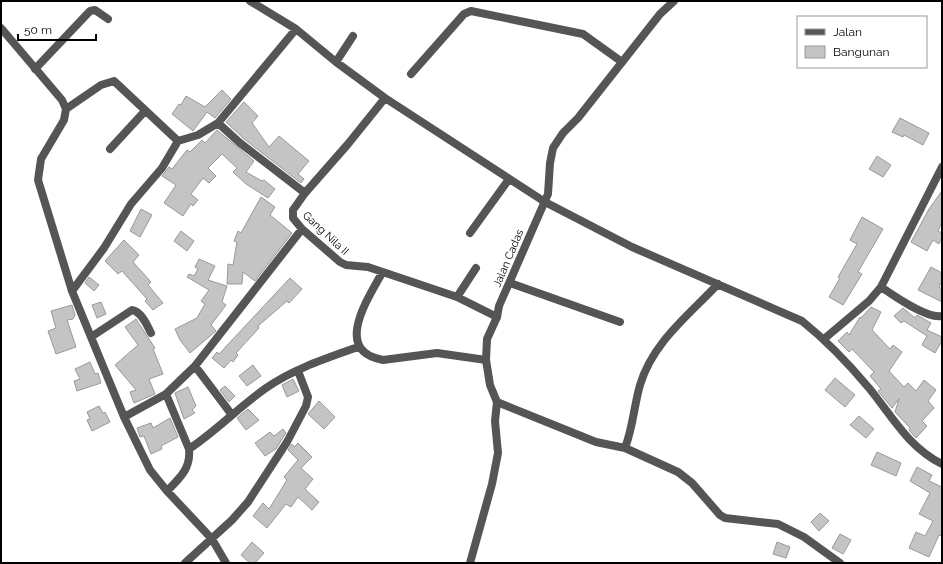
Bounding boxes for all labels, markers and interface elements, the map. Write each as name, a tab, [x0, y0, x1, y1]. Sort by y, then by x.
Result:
scale bar	[18, 16, 96, 42]
legend	[797, 16, 927, 68]
text: 50 m	[24, 23, 52, 37]
text: Jalan	[833, 25, 862, 39]
text: Bangunan	[833, 45, 890, 59]
street label: Gang Nila II	[300, 209, 351, 258]
street label: Jalan Cadas	[491, 228, 526, 289]

